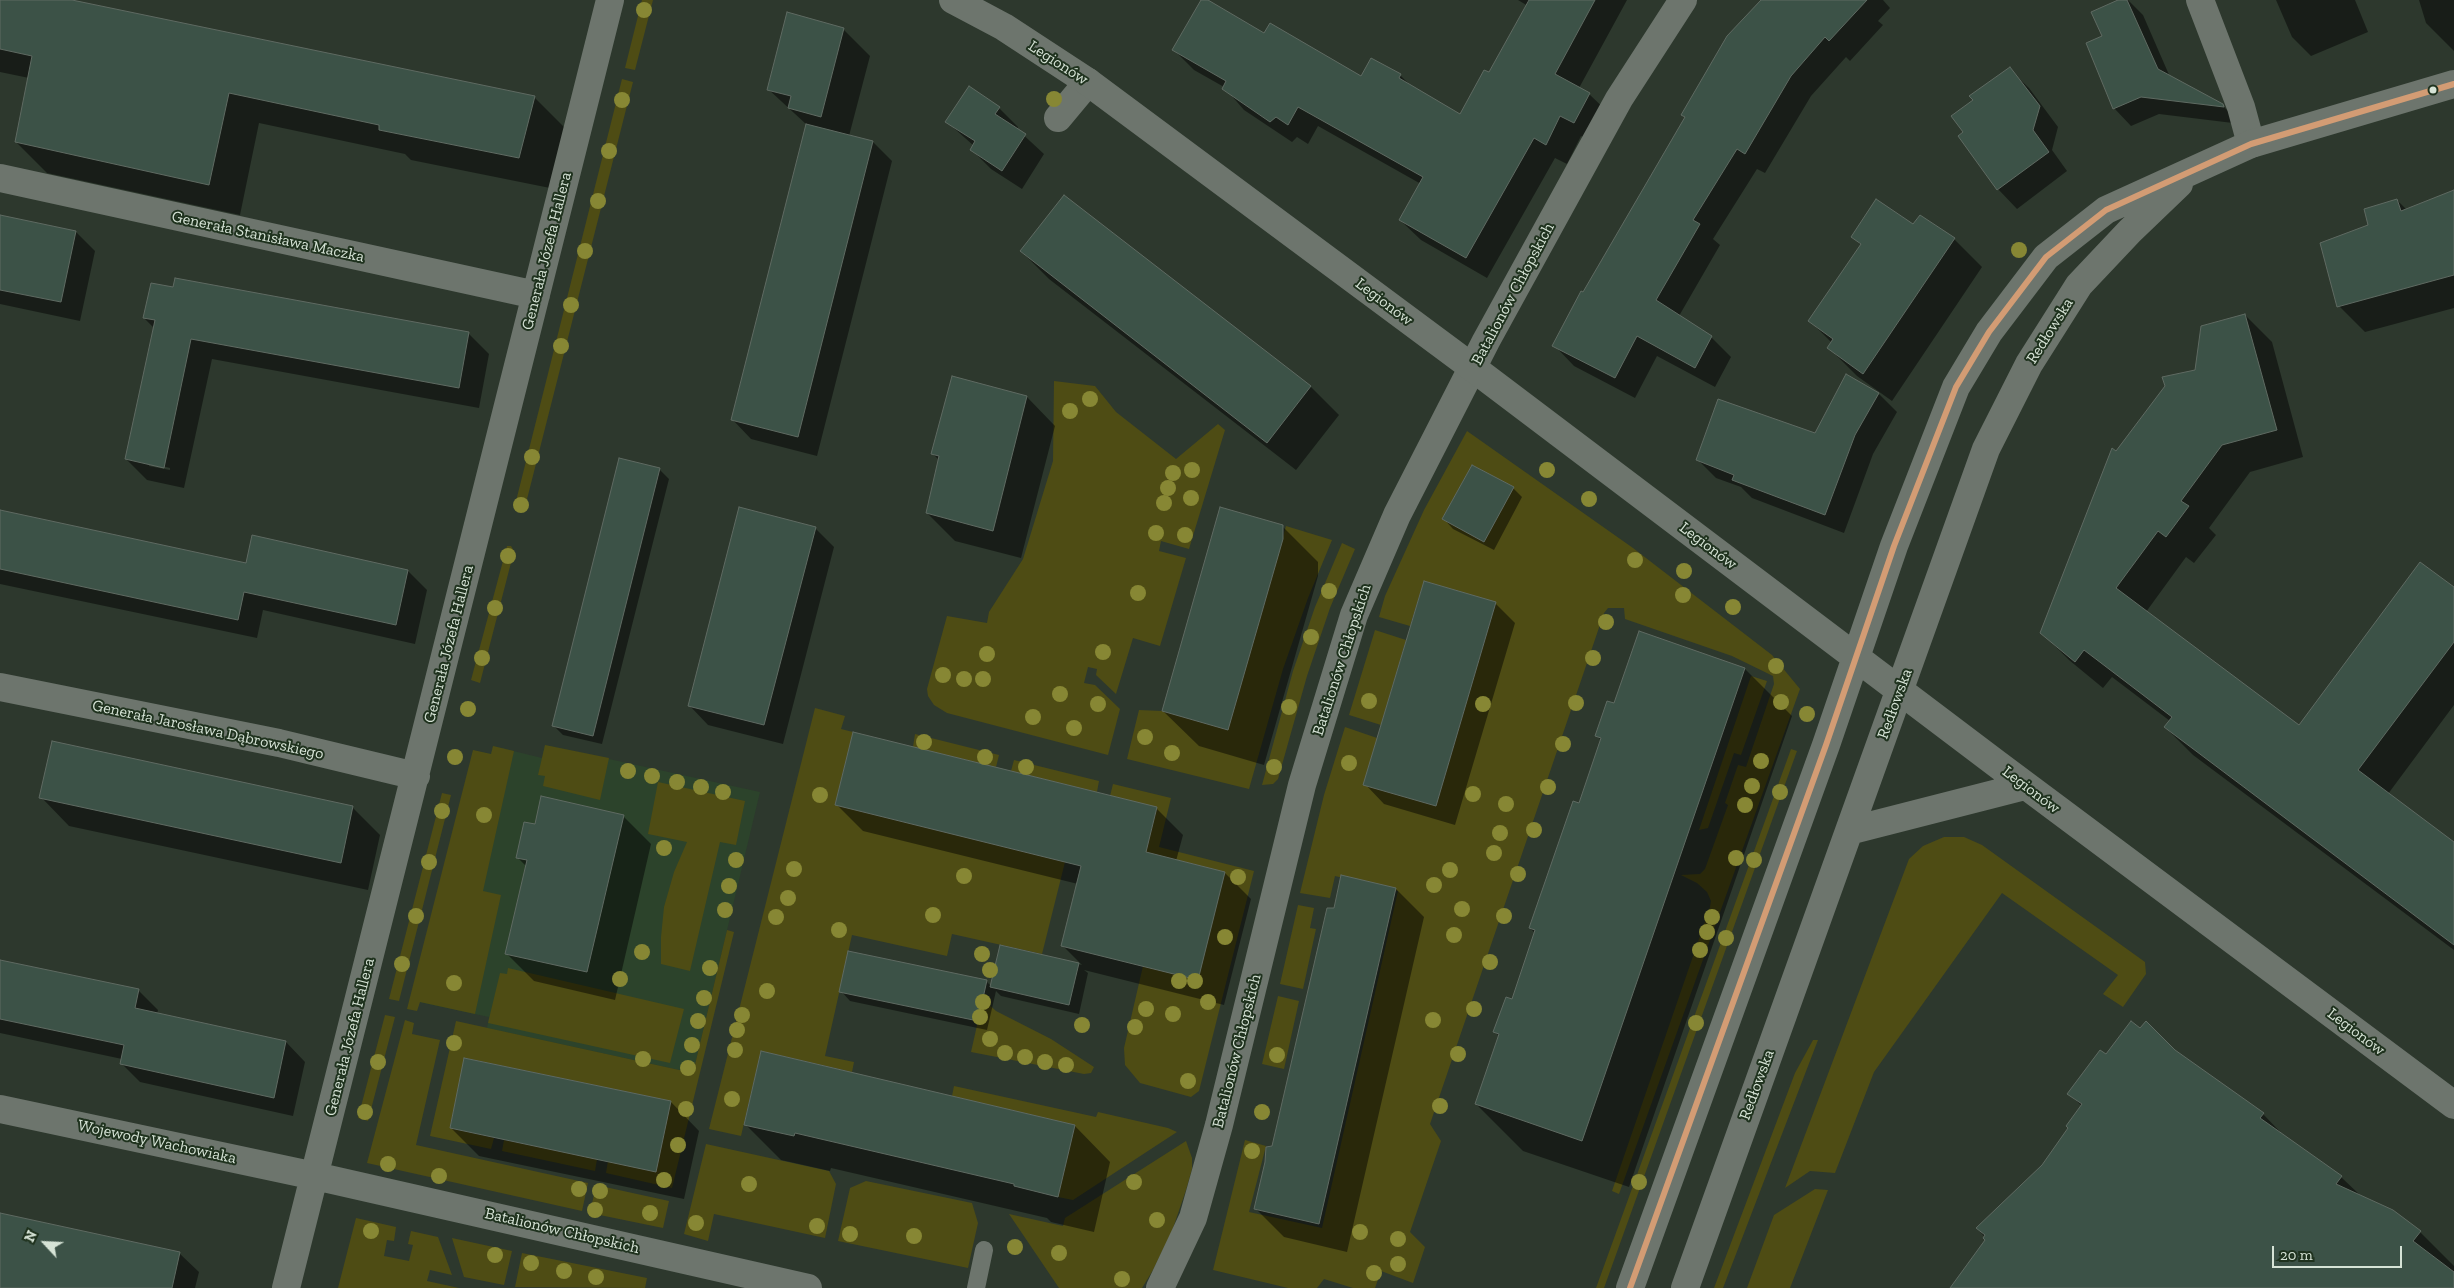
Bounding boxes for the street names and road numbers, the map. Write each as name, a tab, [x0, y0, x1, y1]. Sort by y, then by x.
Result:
street label: Legionów	[1025, 37, 1091, 89]
street label: Generała Józefa Hallera	[518, 170, 576, 332]
street label: Generała Stanisława Maczka	[170, 207, 366, 267]
street label: Batalionów Chłopskich	[1467, 220, 1559, 368]
street label: Legionów	[1351, 274, 1417, 330]
street label: Redłowska	[2022, 295, 2078, 367]
street label: Legionów	[1675, 518, 1741, 574]
street label: Generała Józefa Hallera	[420, 563, 478, 725]
street label: Batalionów Chłopskich	[1308, 582, 1376, 738]
street label: Redłowska	[1873, 666, 1917, 742]
street label: Generała Jarosława Dąbrowskiego	[91, 696, 325, 764]
street label: Legionów	[1998, 762, 2064, 818]
street label: Generała Józefa Hallera	[321, 956, 379, 1118]
street label: Batalionów Chłopskich	[1209, 972, 1265, 1130]
street label: Legionów	[2323, 1004, 2389, 1060]
street label: Redłowska	[1735, 1047, 1779, 1123]
street label: Wojewody Wachowiaka	[76, 1116, 238, 1168]
street label: Batalionów Chłopskich	[483, 1204, 641, 1258]

